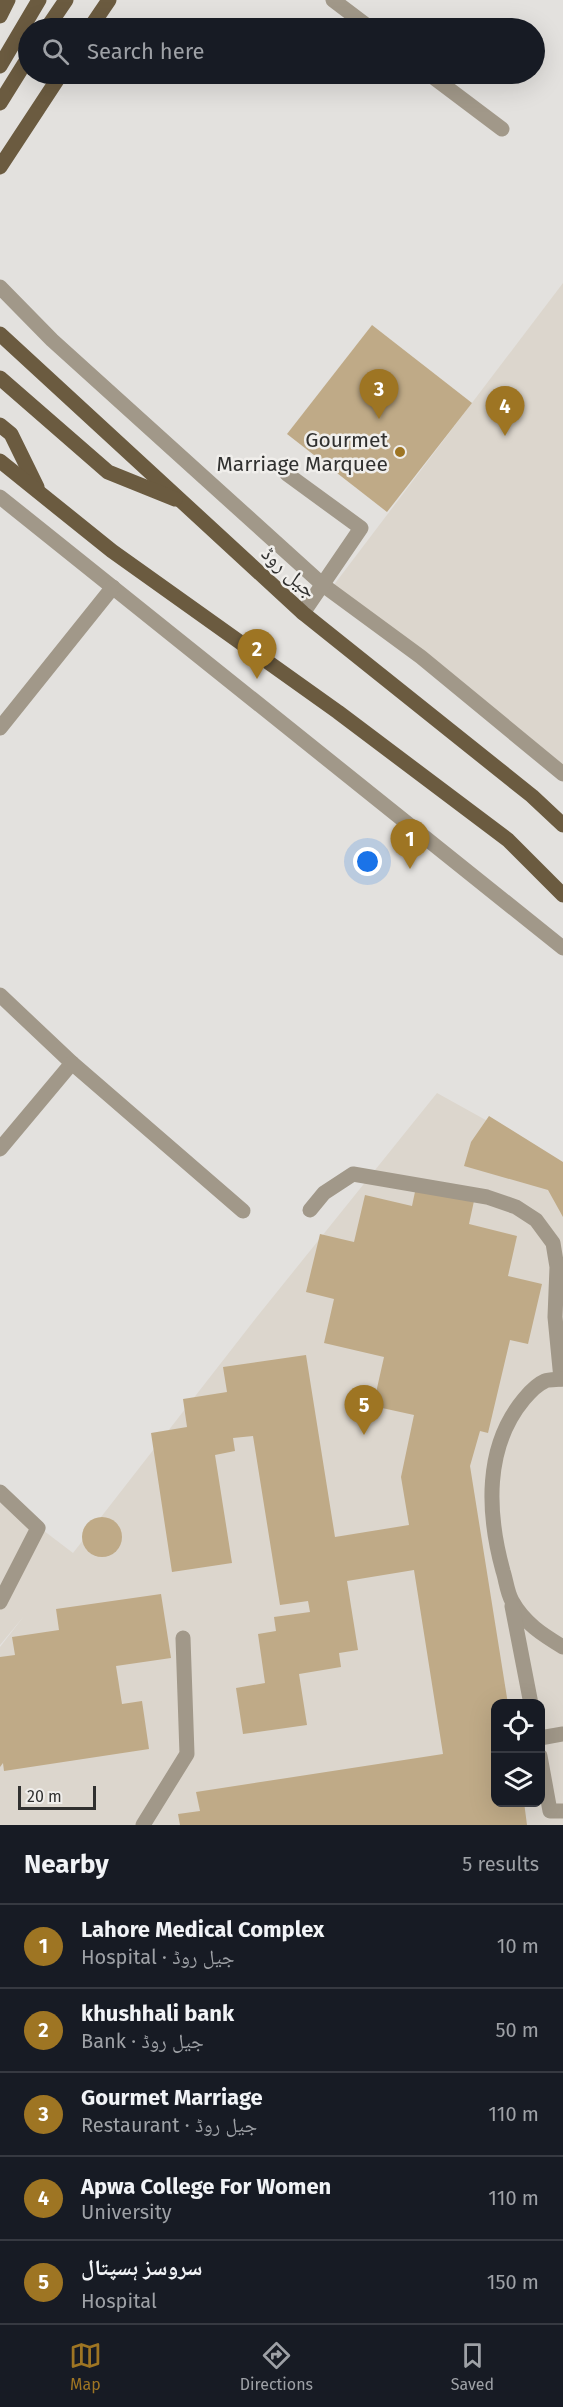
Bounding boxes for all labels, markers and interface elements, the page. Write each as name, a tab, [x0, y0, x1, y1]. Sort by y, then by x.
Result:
search box	[18, 18, 545, 84]
icon: search	[39, 35, 72, 68]
text: Search here	[87, 38, 205, 65]
pin: 3	[360, 370, 398, 419]
pin: 4	[486, 386, 524, 436]
place label: Gourmet Marriage Marquee	[216, 427, 388, 477]
marker: Gourmet Marriage Marquee	[393, 445, 407, 459]
street label: جیل روڈ	[256, 540, 322, 604]
pin: 2	[238, 630, 276, 679]
pin: 1	[390, 820, 430, 869]
your location	[353, 847, 382, 876]
pin: 5	[344, 1386, 384, 1435]
map controls	[491, 1699, 545, 1807]
button: locate	[491, 1699, 545, 1753]
button: layers	[491, 1753, 545, 1807]
scale bar	[18, 1783, 96, 1810]
text: 20 m	[27, 1787, 62, 1806]
text: Nearby	[24, 1849, 109, 1880]
text: 5 results	[462, 1852, 539, 1876]
text: Lahore Medical Complex	[81, 1916, 324, 1943]
text: 1	[39, 1934, 48, 1958]
text: 10 m	[497, 1934, 539, 1958]
text: Hospital · جیل روڈ	[81, 1945, 235, 1969]
text: khushhali bank	[81, 2000, 234, 2027]
text: 2	[38, 2018, 49, 2042]
text: 50 m	[495, 2018, 539, 2042]
text: Bank · جیل روڈ	[81, 2029, 204, 2053]
text: Gourmet Marriage	[81, 2084, 263, 2111]
text: 3	[38, 2102, 49, 2126]
text: 110 m	[488, 2102, 539, 2126]
text: Restaurant · جیل روڈ	[81, 2113, 257, 2137]
text: Apwa College For Women	[81, 2173, 331, 2200]
text: 4	[38, 2186, 49, 2210]
text: 110 m	[488, 2186, 539, 2210]
text: University	[81, 2200, 172, 2224]
text: سروسز ہسپتال	[81, 2254, 202, 2281]
text: 5	[38, 2270, 49, 2294]
text: 150 m	[487, 2270, 539, 2294]
text: Hospital	[81, 2289, 157, 2313]
tab: Map	[69, 2339, 102, 2394]
tab: Directions	[240, 2339, 313, 2394]
tab: Saved	[451, 2339, 494, 2394]

